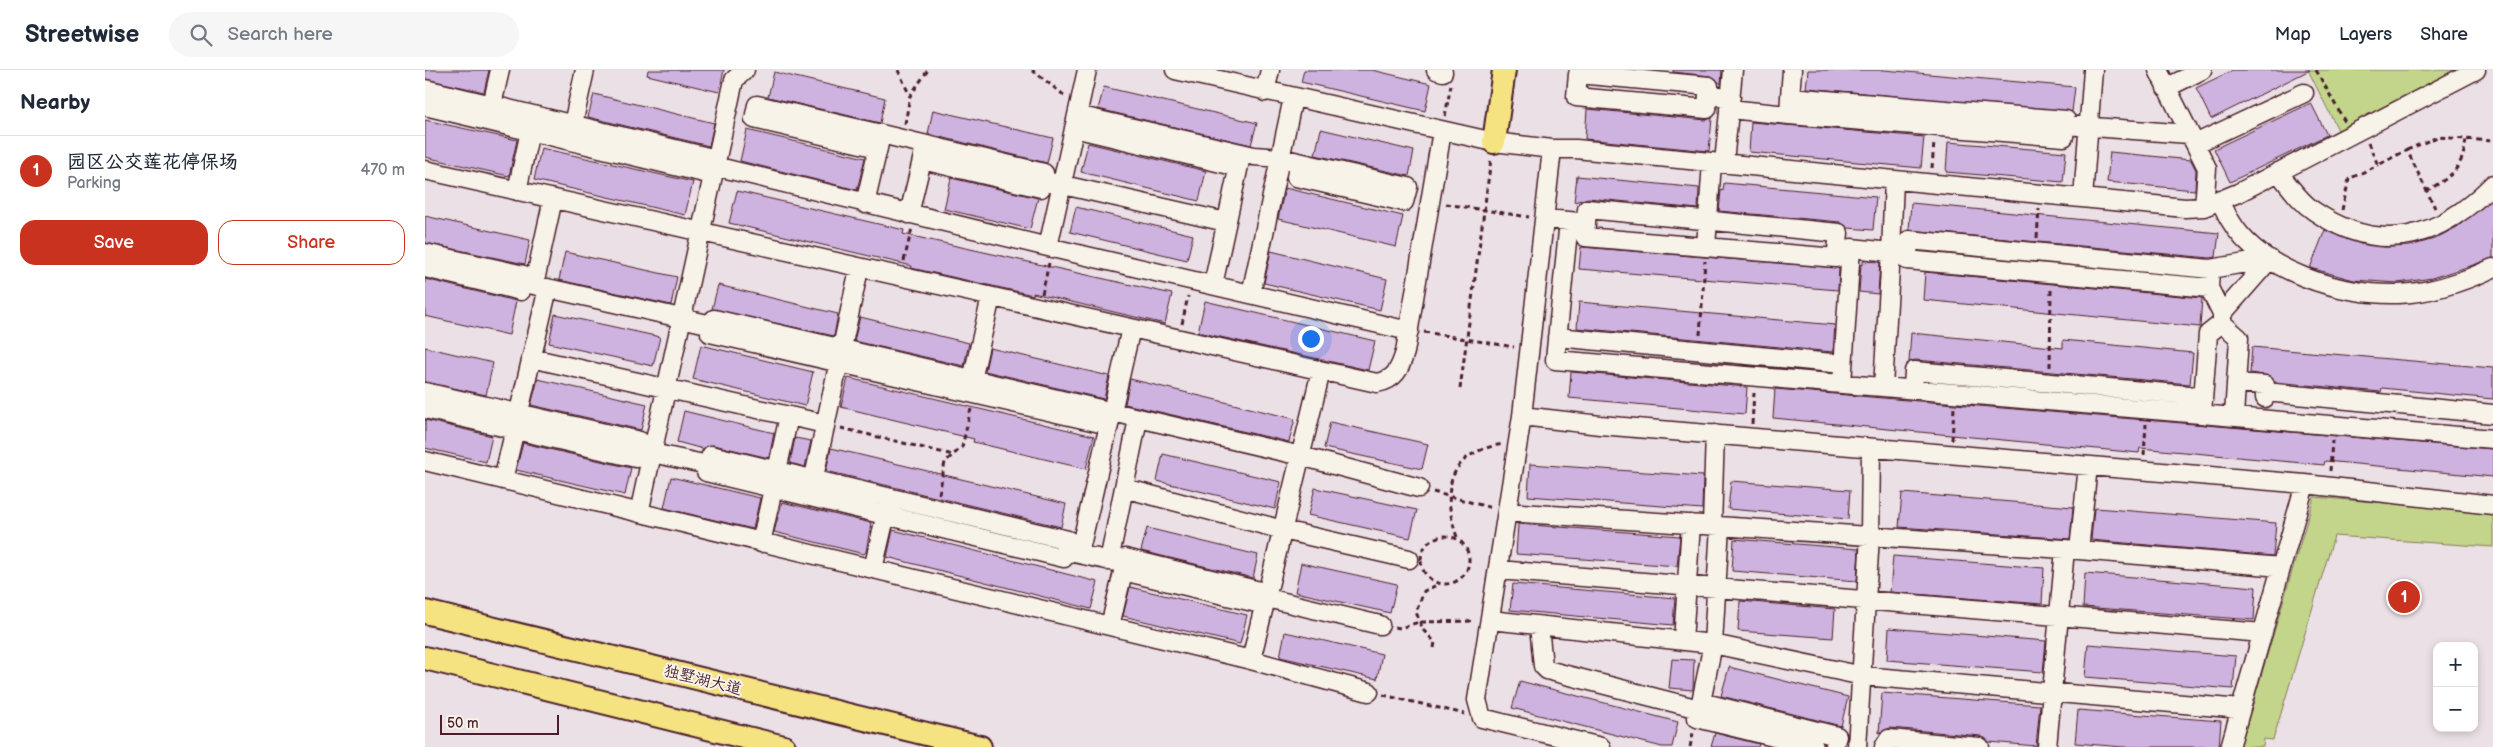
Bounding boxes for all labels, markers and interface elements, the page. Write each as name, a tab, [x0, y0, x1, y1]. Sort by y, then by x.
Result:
search box	[169, 12, 519, 57]
text: Streetwise	[25, 20, 139, 49]
icon: search	[187, 21, 215, 49]
text: Search here	[227, 23, 333, 46]
text: Map	[2275, 24, 2311, 45]
text: Layers	[2339, 24, 2392, 45]
text: Share	[2420, 24, 2468, 45]
text: Nearby	[20, 90, 90, 115]
text: 园区公交莲花停保场	[67, 151, 238, 174]
text: 1	[33, 161, 39, 180]
text: 470 m	[360, 161, 405, 180]
text: Parking	[67, 174, 121, 193]
button: Save	[20, 220, 208, 265]
button: Share	[218, 220, 405, 265]
your location	[1298, 326, 1324, 352]
pin: 1	[2388, 578, 2420, 616]
map controls	[2433, 642, 2478, 732]
button: +	[2433, 642, 2478, 687]
street label: 独墅湖大道	[662, 662, 744, 699]
button: −	[2433, 687, 2478, 732]
scale bar	[440, 712, 559, 735]
text: 50 m	[447, 715, 479, 732]

